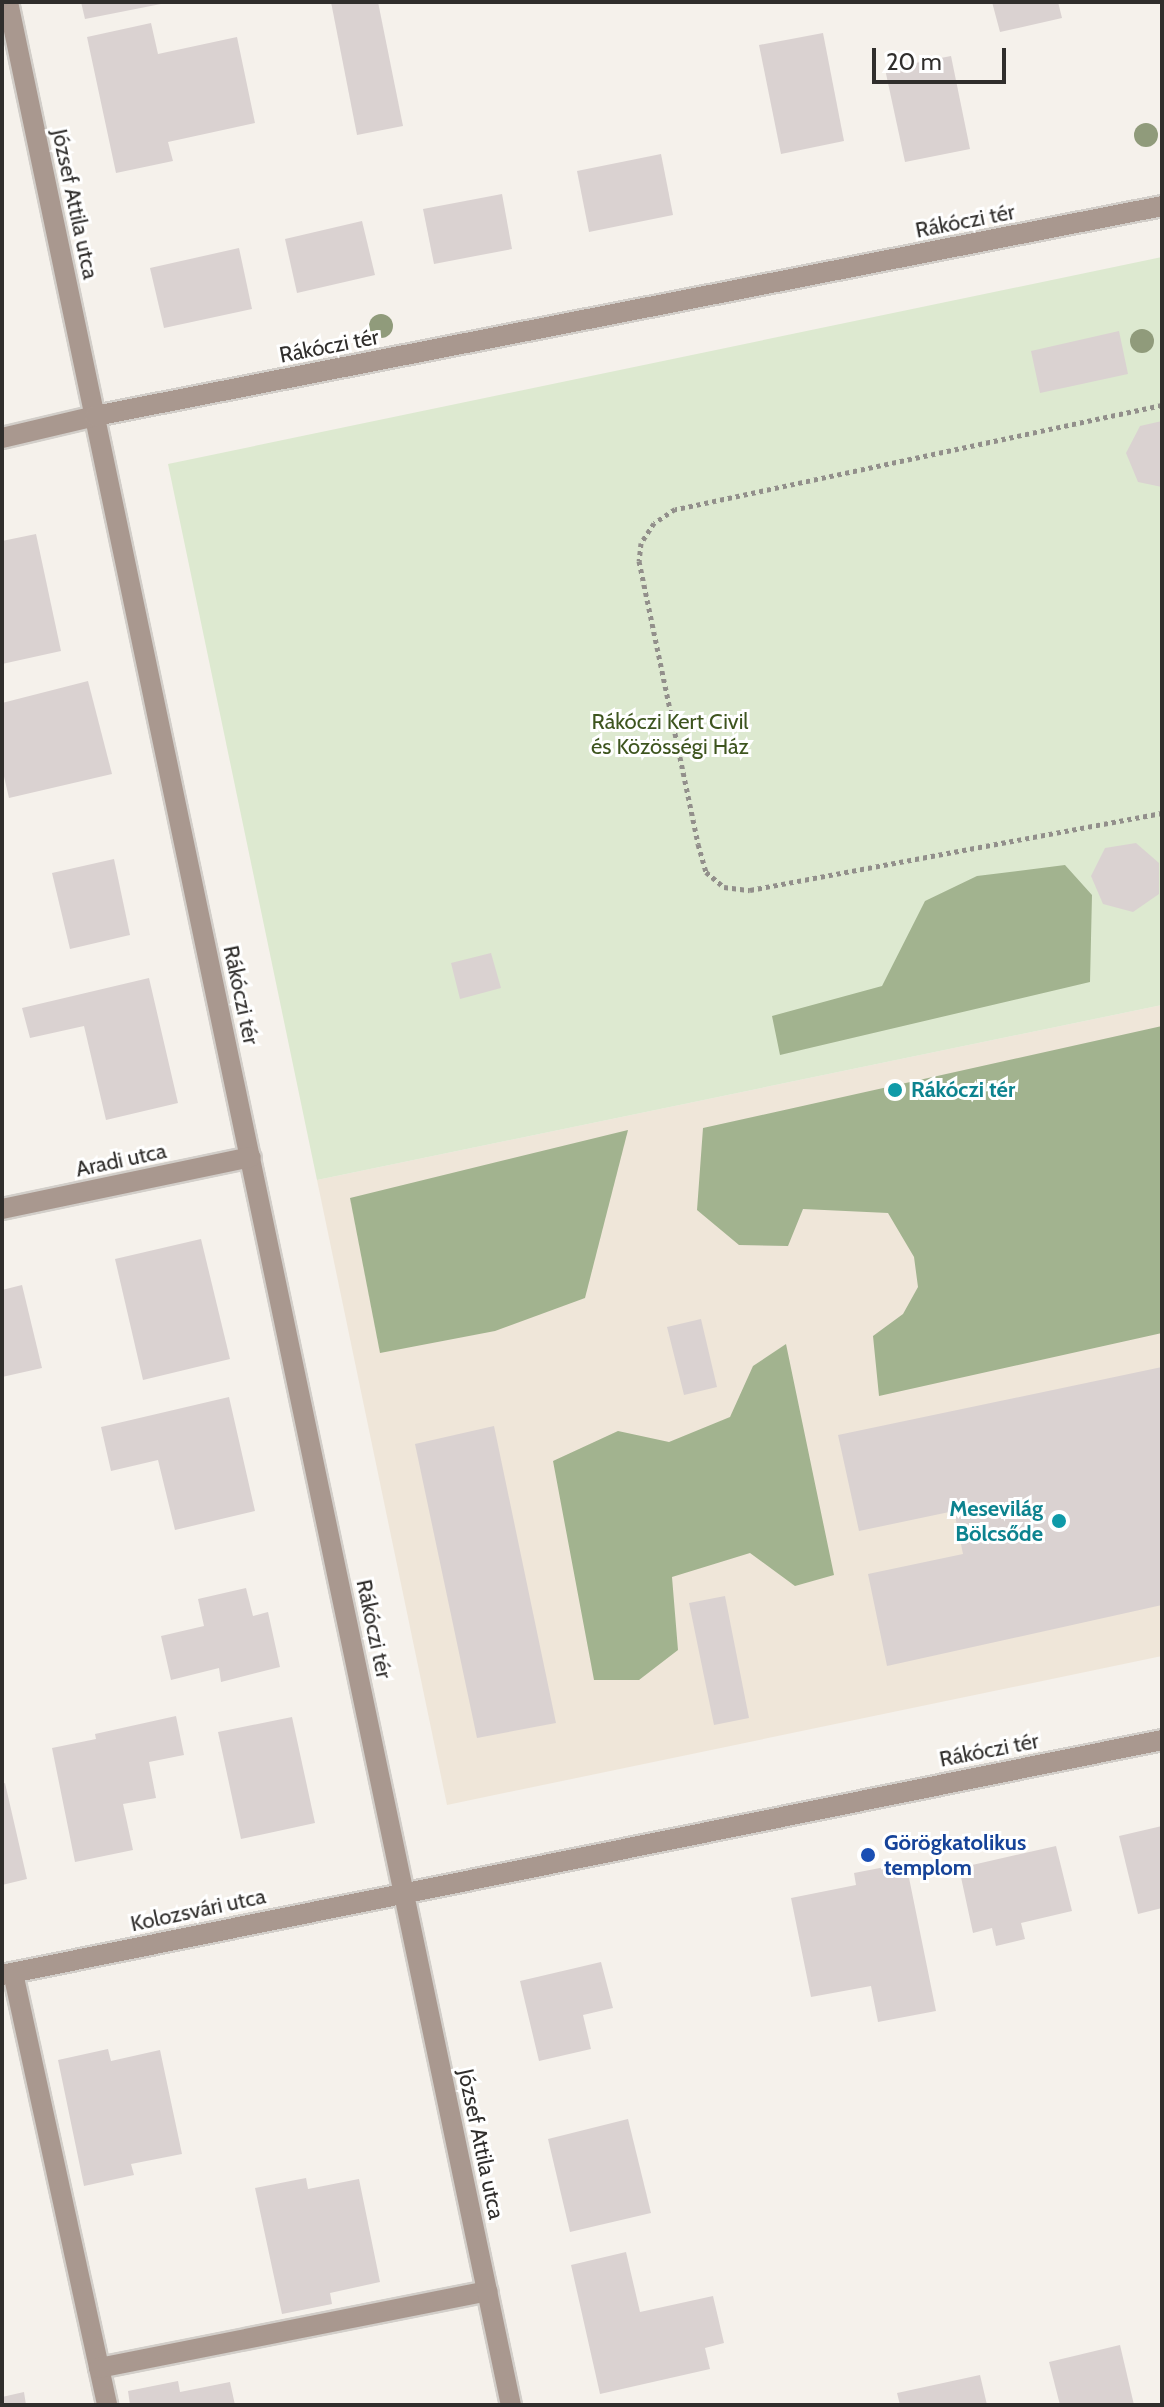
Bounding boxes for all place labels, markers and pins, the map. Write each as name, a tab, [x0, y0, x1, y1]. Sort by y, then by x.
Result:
place label: Rákóczi tér	[911, 1077, 1015, 1103]
marker: Rákóczi tér	[886, 1081, 904, 1099]
place label: Mesevilág Bölcsőde	[949, 1495, 1043, 1546]
marker: Mesevilág Bölcsőde	[1050, 1512, 1068, 1530]
place label: Görögkatolikus templom	[884, 1829, 1026, 1880]
marker: Görögkatolikus templom	[859, 1846, 877, 1864]

